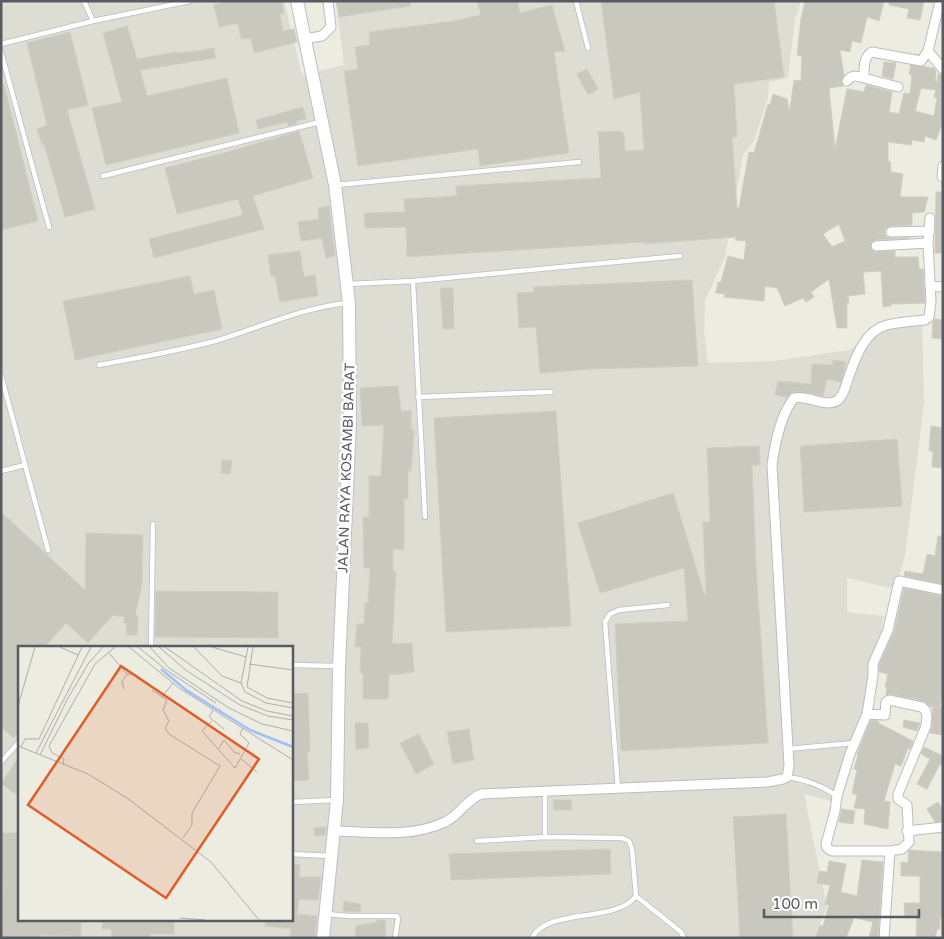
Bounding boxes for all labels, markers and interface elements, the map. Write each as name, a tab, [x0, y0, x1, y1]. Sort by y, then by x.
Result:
street label: JALAN RAYA KOSAMBI BARAT	[334, 362, 359, 573]
inset map	[18, 646, 292, 922]
scale bar	[764, 886, 919, 918]
text: 100 m	[772, 895, 818, 913]

